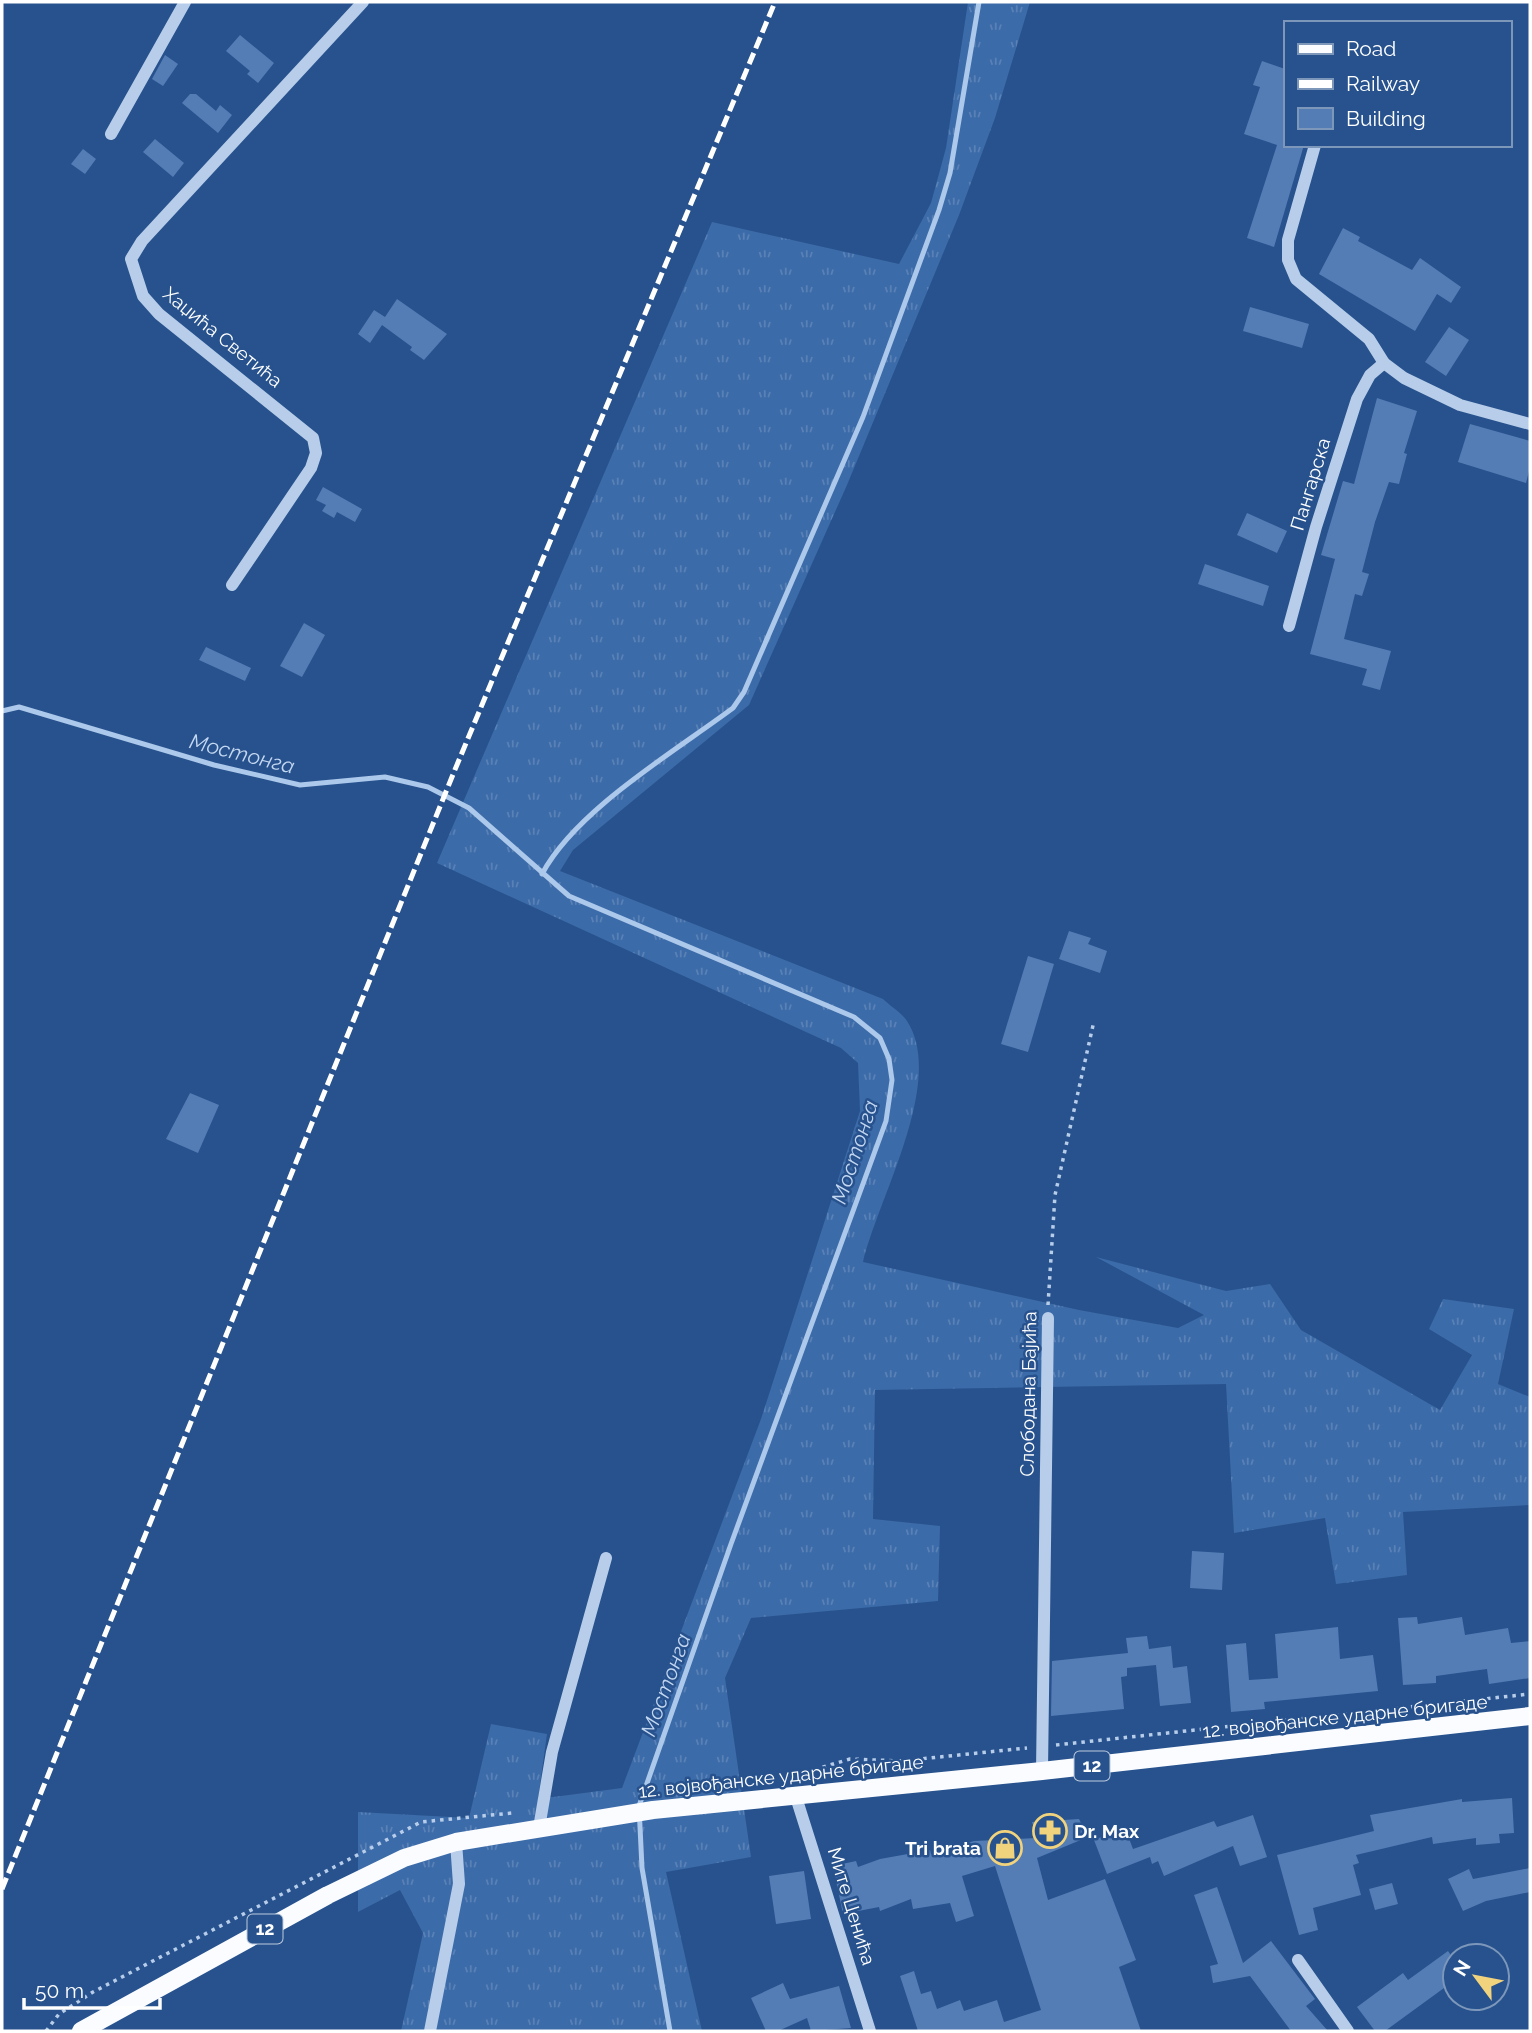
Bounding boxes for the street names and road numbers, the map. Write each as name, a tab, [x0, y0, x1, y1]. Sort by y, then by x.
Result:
street label: Хаџића Светића	[159, 282, 287, 392]
street label: Пангарска	[1286, 435, 1334, 533]
street label: Слободана Бајића	[1016, 1311, 1040, 1477]
street label: 12. војвођанске ударне бригаде	[1201, 1690, 1489, 1742]
street label: 12. војвођанске ударне бригаде	[637, 1750, 925, 1802]
road number: 12	[1074, 1751, 1110, 1780]
street label: Мите Ценића	[824, 1844, 880, 1968]
road number: 12	[247, 1914, 282, 1943]

